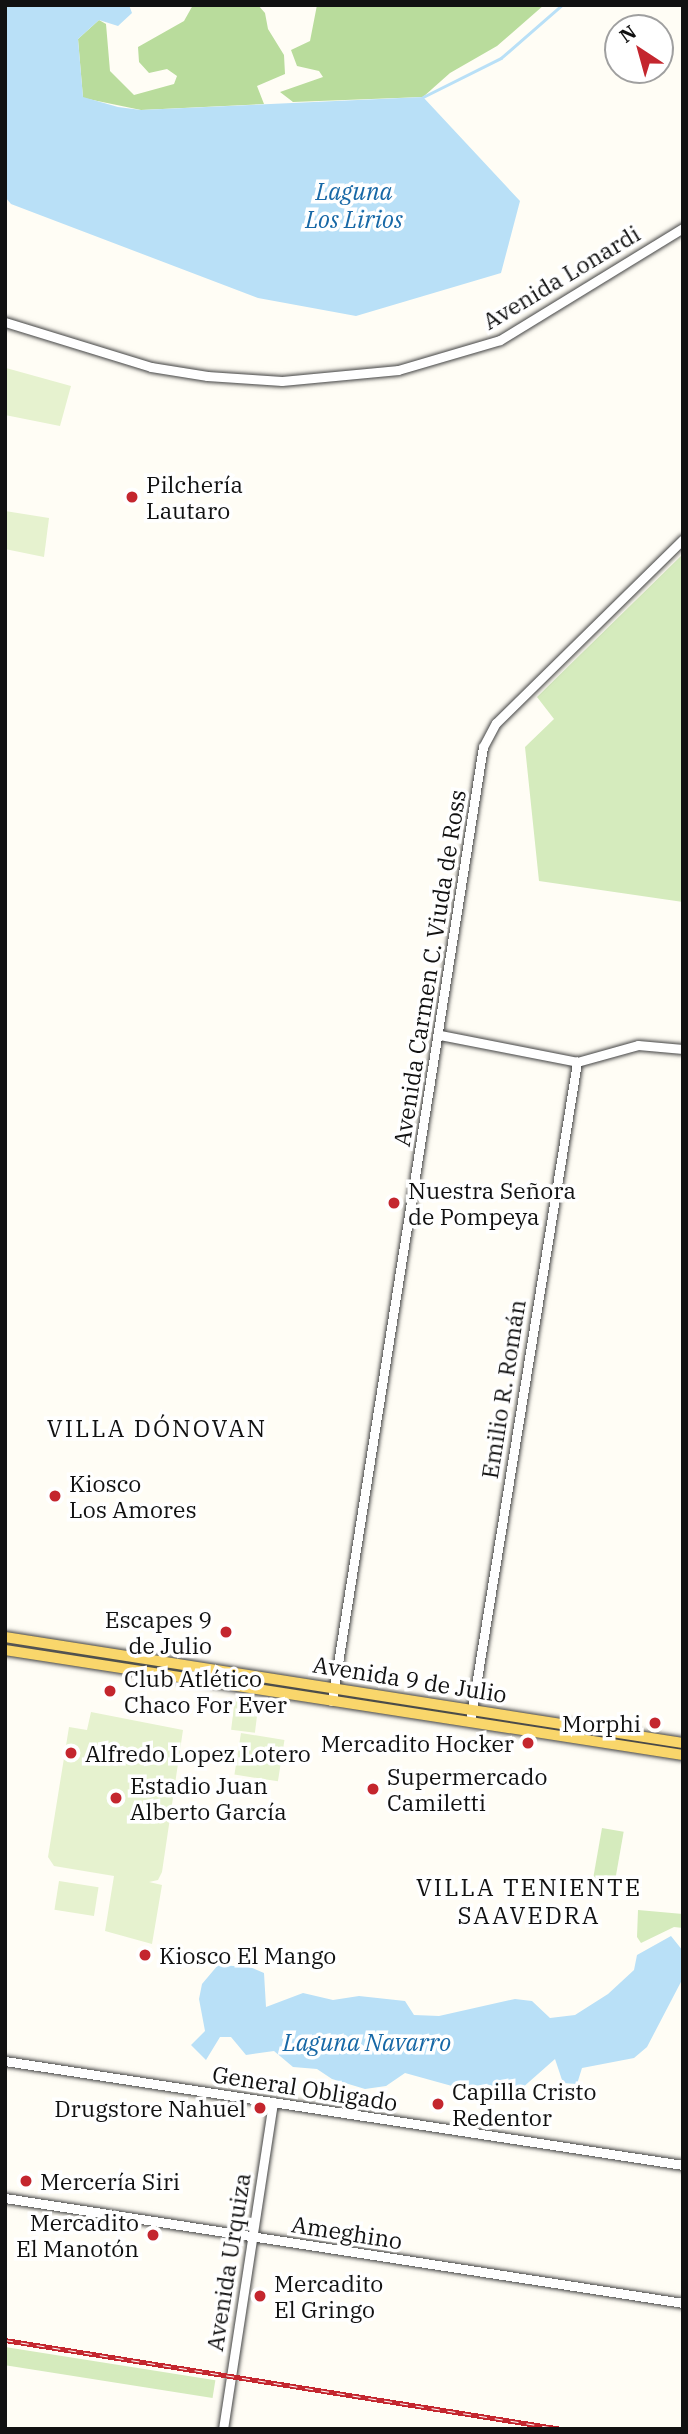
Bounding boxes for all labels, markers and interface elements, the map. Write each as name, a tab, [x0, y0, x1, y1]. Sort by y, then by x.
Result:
north arrow	[604, 14, 674, 84]
text: N	[615, 20, 641, 48]
water label: Laguna Los Lirios	[305, 178, 403, 234]
street label: Avenida Lonardi	[477, 219, 645, 335]
place label: Pilchería Lautaro	[146, 470, 243, 524]
marker: Pilchería Lautaro	[124, 489, 140, 505]
street label: Avenida Carmen C. Viuda de Ross	[387, 788, 471, 1148]
place label: Nuestra Señora de Pompeya	[408, 1176, 576, 1230]
marker: Nuestra Señora de Pompeya	[386, 1195, 402, 1211]
street label: Emilio R. Román	[475, 1297, 531, 1481]
district label: VILLA DÓNOVAN	[48, 1415, 266, 1443]
place label: Kiosco Los Amores	[69, 1469, 197, 1523]
marker: Kiosco Los Amores	[47, 1488, 63, 1504]
place label: Escapes 9 de Julio	[105, 1605, 212, 1659]
marker: Escapes 9 de Julio	[218, 1624, 234, 1640]
street label: Avenida 9 de Julio	[311, 1650, 509, 1708]
place label: Club Atlético Chaco For Ever	[124, 1664, 287, 1718]
marker: Club Atlético Chaco For Ever	[102, 1683, 118, 1699]
place label: Morphi	[562, 1709, 641, 1737]
marker: Morphi	[647, 1715, 663, 1731]
place label: Mercadito Hocker	[321, 1729, 514, 1757]
marker: Mercadito Hocker	[520, 1735, 536, 1751]
place label: Alfredo Lopez Lotero	[85, 1739, 311, 1767]
marker: Alfredo Lopez Lotero	[63, 1745, 79, 1761]
place label: Supermercado Camiletti	[387, 1762, 547, 1816]
place label: Estadio Juan Alberto García	[130, 1771, 287, 1825]
marker: Supermercado Camiletti	[365, 1781, 381, 1797]
marker: Estadio Juan Alberto García	[108, 1790, 124, 1806]
district label: VILLA TENIENTE SAAVEDRA	[418, 1874, 640, 1930]
place label: Kiosco El Mango	[159, 1941, 336, 1969]
marker: Kiosco El Mango	[137, 1947, 153, 1963]
water label: Laguna Navarro	[283, 2029, 451, 2057]
street label: General Obligado	[210, 2060, 400, 2116]
place label: Capilla Cristo Redentor	[452, 2077, 596, 2131]
place label: Drugstore Nahuel	[54, 2094, 246, 2122]
marker: Capilla Cristo Redentor	[430, 2096, 446, 2112]
marker: Drugstore Nahuel	[252, 2100, 268, 2116]
place label: Mercería Siri	[40, 2167, 180, 2195]
street label: Avenida Urquiza	[200, 2171, 256, 2353]
marker: Mercería Siri	[18, 2173, 34, 2189]
place label: Mercadito El Manotón	[16, 2208, 139, 2262]
street label: Ameghino	[290, 2210, 404, 2254]
marker: Mercadito El Manotón	[145, 2227, 161, 2243]
place label: Mercadito El Gringo	[274, 2269, 383, 2323]
marker: Mercadito El Gringo	[252, 2288, 268, 2304]

